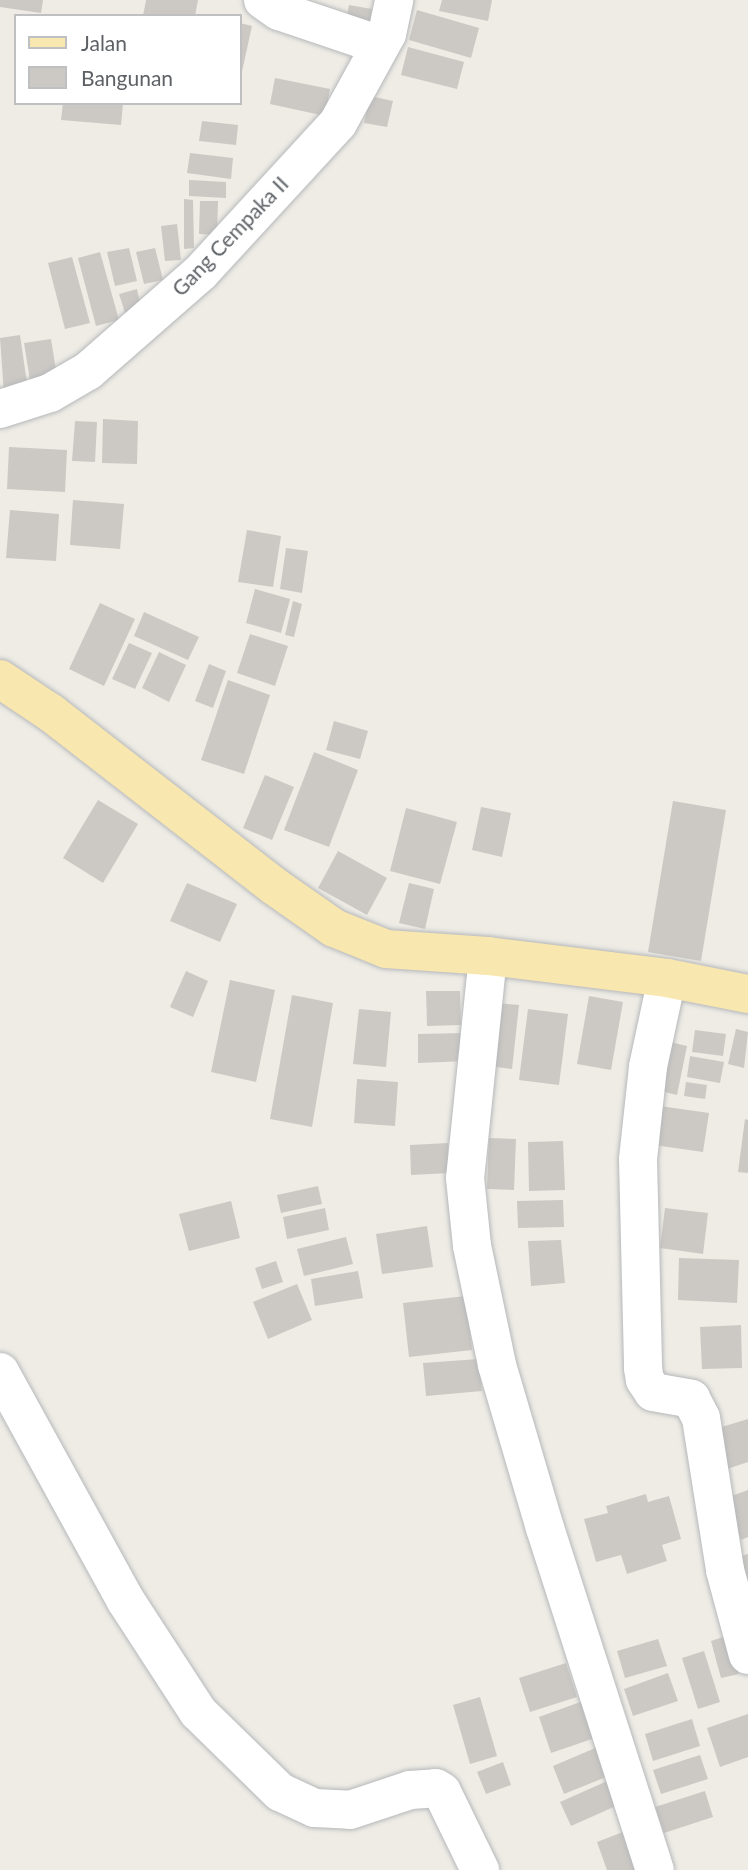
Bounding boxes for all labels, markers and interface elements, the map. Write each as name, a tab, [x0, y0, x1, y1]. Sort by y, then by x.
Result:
legend	[14, 14, 242, 105]
text: Jalan	[81, 30, 127, 55]
text: Bangunan	[81, 65, 173, 90]
street label: Gang Cempaka II	[167, 171, 293, 301]

